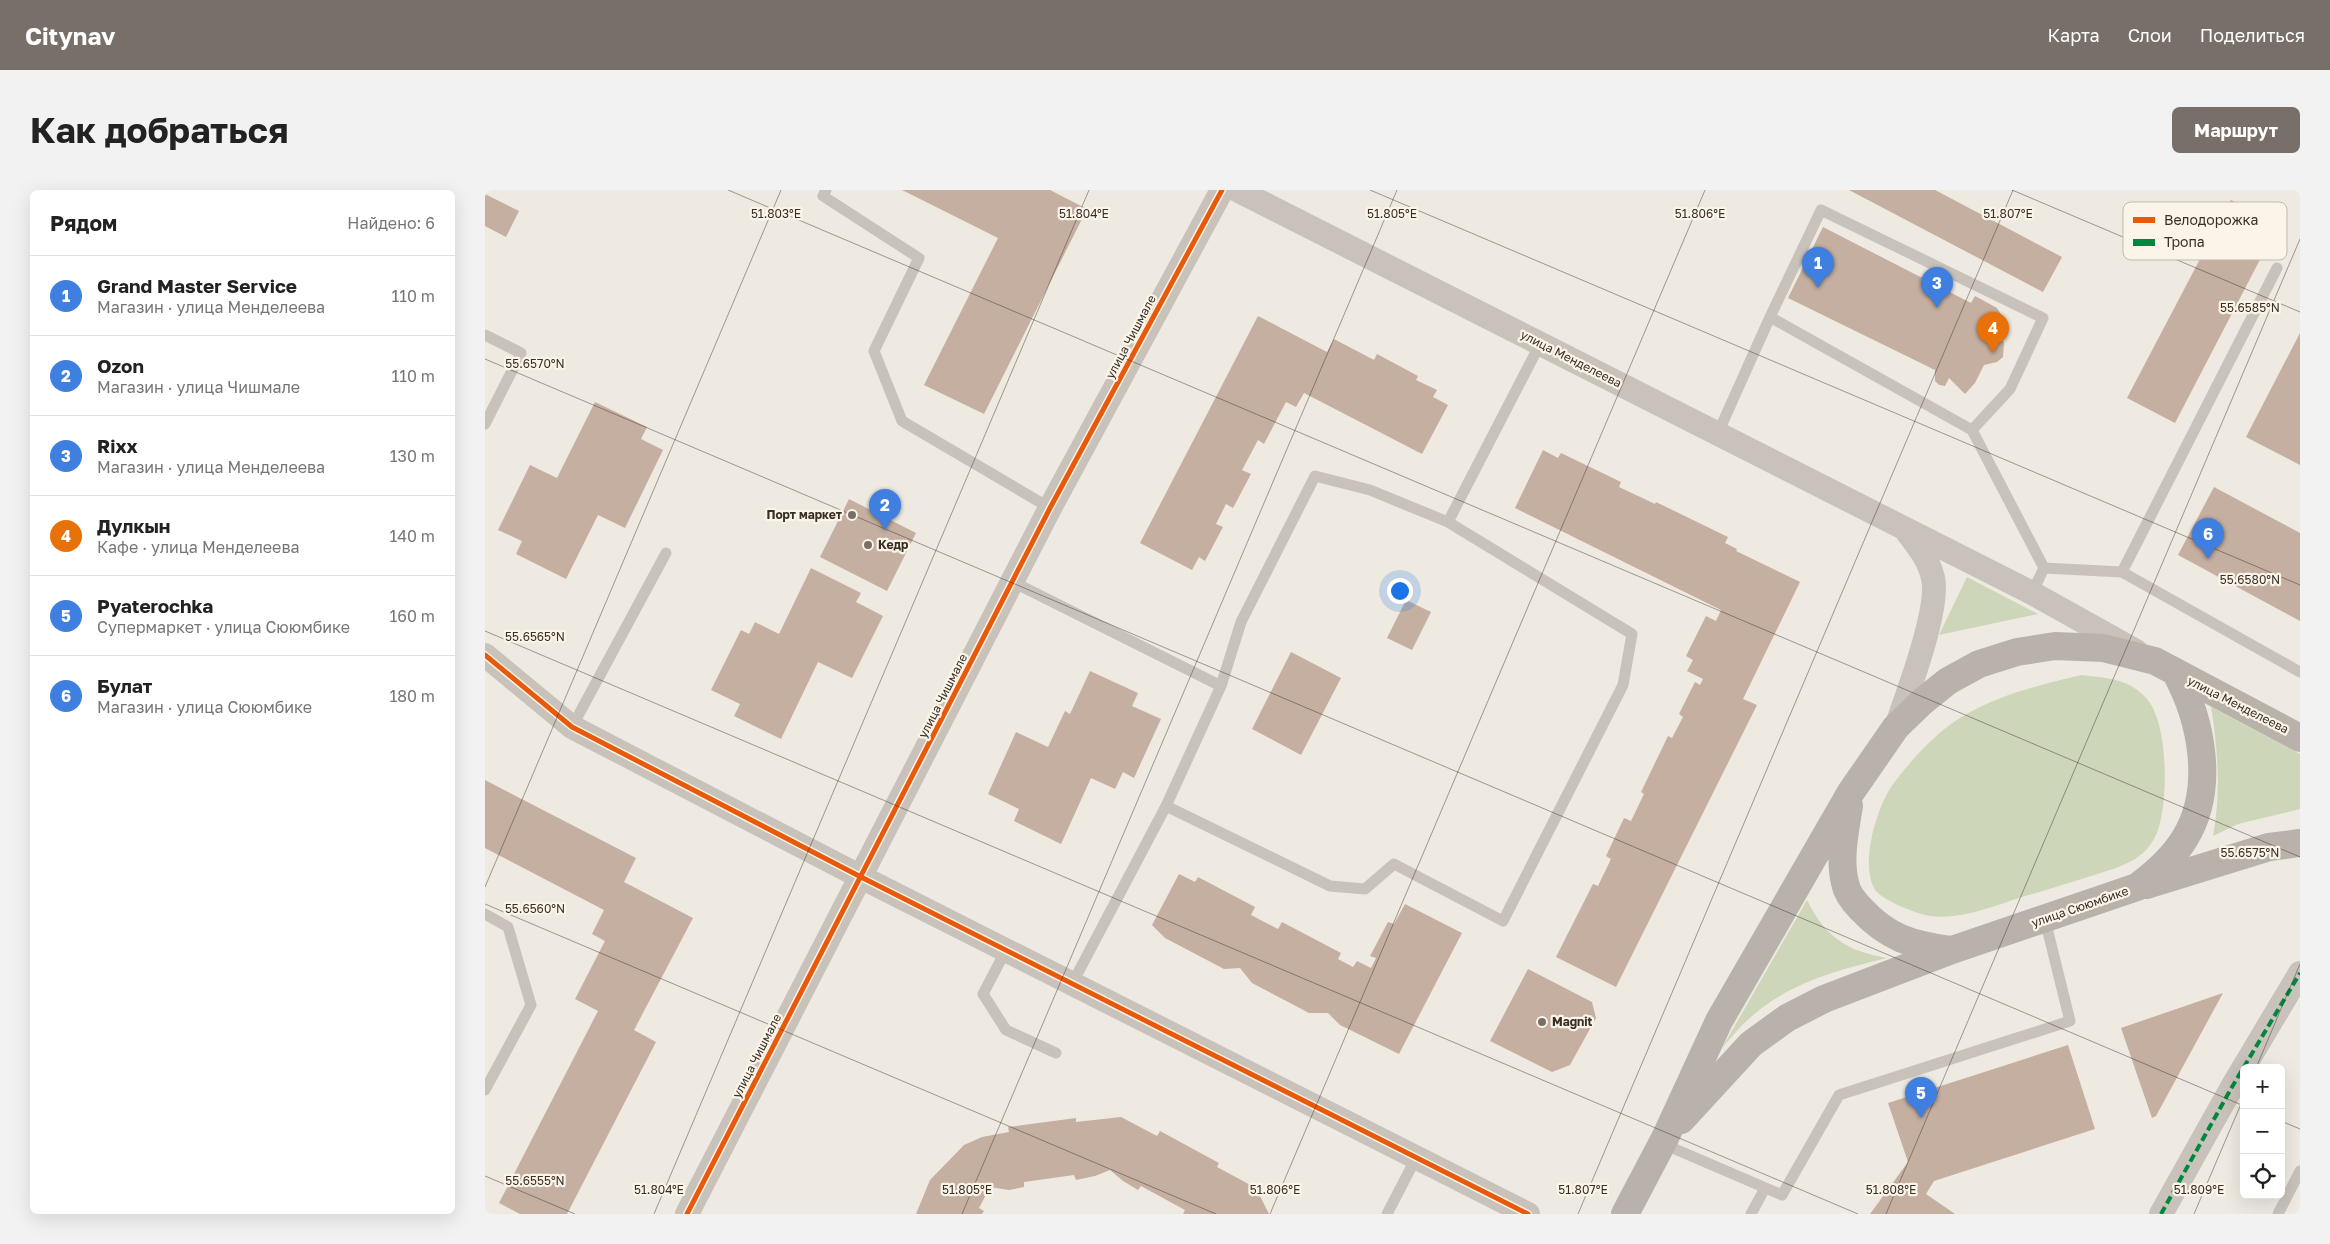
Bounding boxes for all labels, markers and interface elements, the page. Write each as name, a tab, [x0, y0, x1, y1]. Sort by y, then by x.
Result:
text: Citynav	[25, 21, 115, 50]
text: Карта	[2048, 24, 2100, 46]
text: Слои	[2128, 24, 2172, 46]
text: Поделиться	[2200, 24, 2305, 46]
button: Маршрут	[2172, 107, 2300, 153]
text: Как добраться	[30, 109, 288, 151]
legend	[2123, 202, 2287, 260]
text: 51.803°E	[751, 206, 801, 221]
text: 51.804°E	[1059, 206, 1109, 221]
text: 51.805°E	[1367, 206, 1417, 221]
text: 51.806°E	[1675, 206, 1725, 221]
text: 51.807°E	[1983, 206, 2033, 221]
text: Рядом	[50, 210, 117, 236]
text: Велодорожка	[2164, 211, 2258, 228]
text: Найдено: 6	[347, 213, 435, 233]
text: Тропа	[2164, 233, 2205, 250]
pin: 1	[1802, 247, 1834, 288]
pin: 3	[1921, 267, 1953, 308]
text: Grand Master Service	[97, 274, 297, 297]
text: 1	[62, 286, 70, 306]
text: 110 m	[391, 286, 435, 306]
street label: улица Чишмале	[1102, 292, 1159, 381]
text: Магазин · улица Менделеева	[97, 297, 325, 317]
text: 55.6585°N	[2220, 300, 2280, 315]
pin: 4	[1977, 312, 2009, 353]
street label: улица Менделеева	[1518, 327, 1624, 391]
text: Ozon	[97, 354, 144, 377]
text: 55.6570°N	[505, 356, 565, 371]
text: 2	[61, 366, 71, 386]
text: 110 m	[391, 366, 435, 386]
text: Магазин · улица Чишмале	[97, 377, 300, 397]
text: Rixx	[97, 434, 138, 457]
text: 3	[61, 446, 71, 466]
text: 130 m	[390, 446, 435, 466]
text: Магазин · улица Менделеева	[97, 457, 325, 477]
pin: 2	[869, 489, 901, 530]
place label: Порт маркет	[766, 507, 842, 522]
marker: Порт маркет	[846, 509, 858, 521]
text: Дулкын	[97, 514, 170, 537]
pin: 6	[2192, 518, 2224, 559]
text: 4	[61, 526, 71, 546]
text: 140 m	[389, 526, 435, 546]
text: Кафе · улица Менделеева	[97, 537, 299, 557]
place label: Кедр	[878, 537, 909, 552]
marker: Кедр	[862, 539, 874, 551]
text: 55.6580°N	[2220, 572, 2280, 587]
your location	[1387, 578, 1413, 604]
text: Pyaterochka	[97, 594, 213, 617]
text: 5	[61, 606, 71, 626]
text: 160 m	[389, 606, 435, 626]
text: Супермаркет · улица Сююмбике	[97, 617, 350, 637]
text: 55.6565°N	[505, 629, 565, 644]
street label: улица Чишмале	[915, 651, 970, 740]
street label: улица Менделеева	[2185, 673, 2291, 737]
text: Булат	[97, 674, 153, 697]
text: 6	[61, 686, 71, 706]
text: 180 m	[389, 686, 435, 706]
text: Магазин · улица Сююмбике	[97, 697, 312, 717]
text: 55.6575°N	[2221, 845, 2279, 860]
street label: улица Сююмбике	[2029, 883, 2130, 930]
text: 55.6560°N	[505, 901, 565, 916]
street label: улица Чишмале	[729, 1011, 784, 1100]
place label: Magnit	[1552, 1014, 1593, 1029]
marker: Magnit	[1536, 1016, 1548, 1028]
map controls	[2240, 1064, 2285, 1199]
button: +	[2240, 1064, 2285, 1109]
pin: 5	[1905, 1077, 1937, 1118]
button: −	[2240, 1109, 2285, 1154]
button: locate	[2240, 1154, 2285, 1199]
text: 55.6555°N	[505, 1173, 565, 1188]
text: 51.804°E	[634, 1182, 684, 1197]
text: 51.805°E	[942, 1182, 992, 1197]
text: 51.806°E	[1250, 1182, 1300, 1197]
text: 51.807°E	[1558, 1182, 1608, 1197]
text: 51.808°E	[1866, 1182, 1916, 1197]
text: 51.809°E	[2174, 1182, 2224, 1197]

